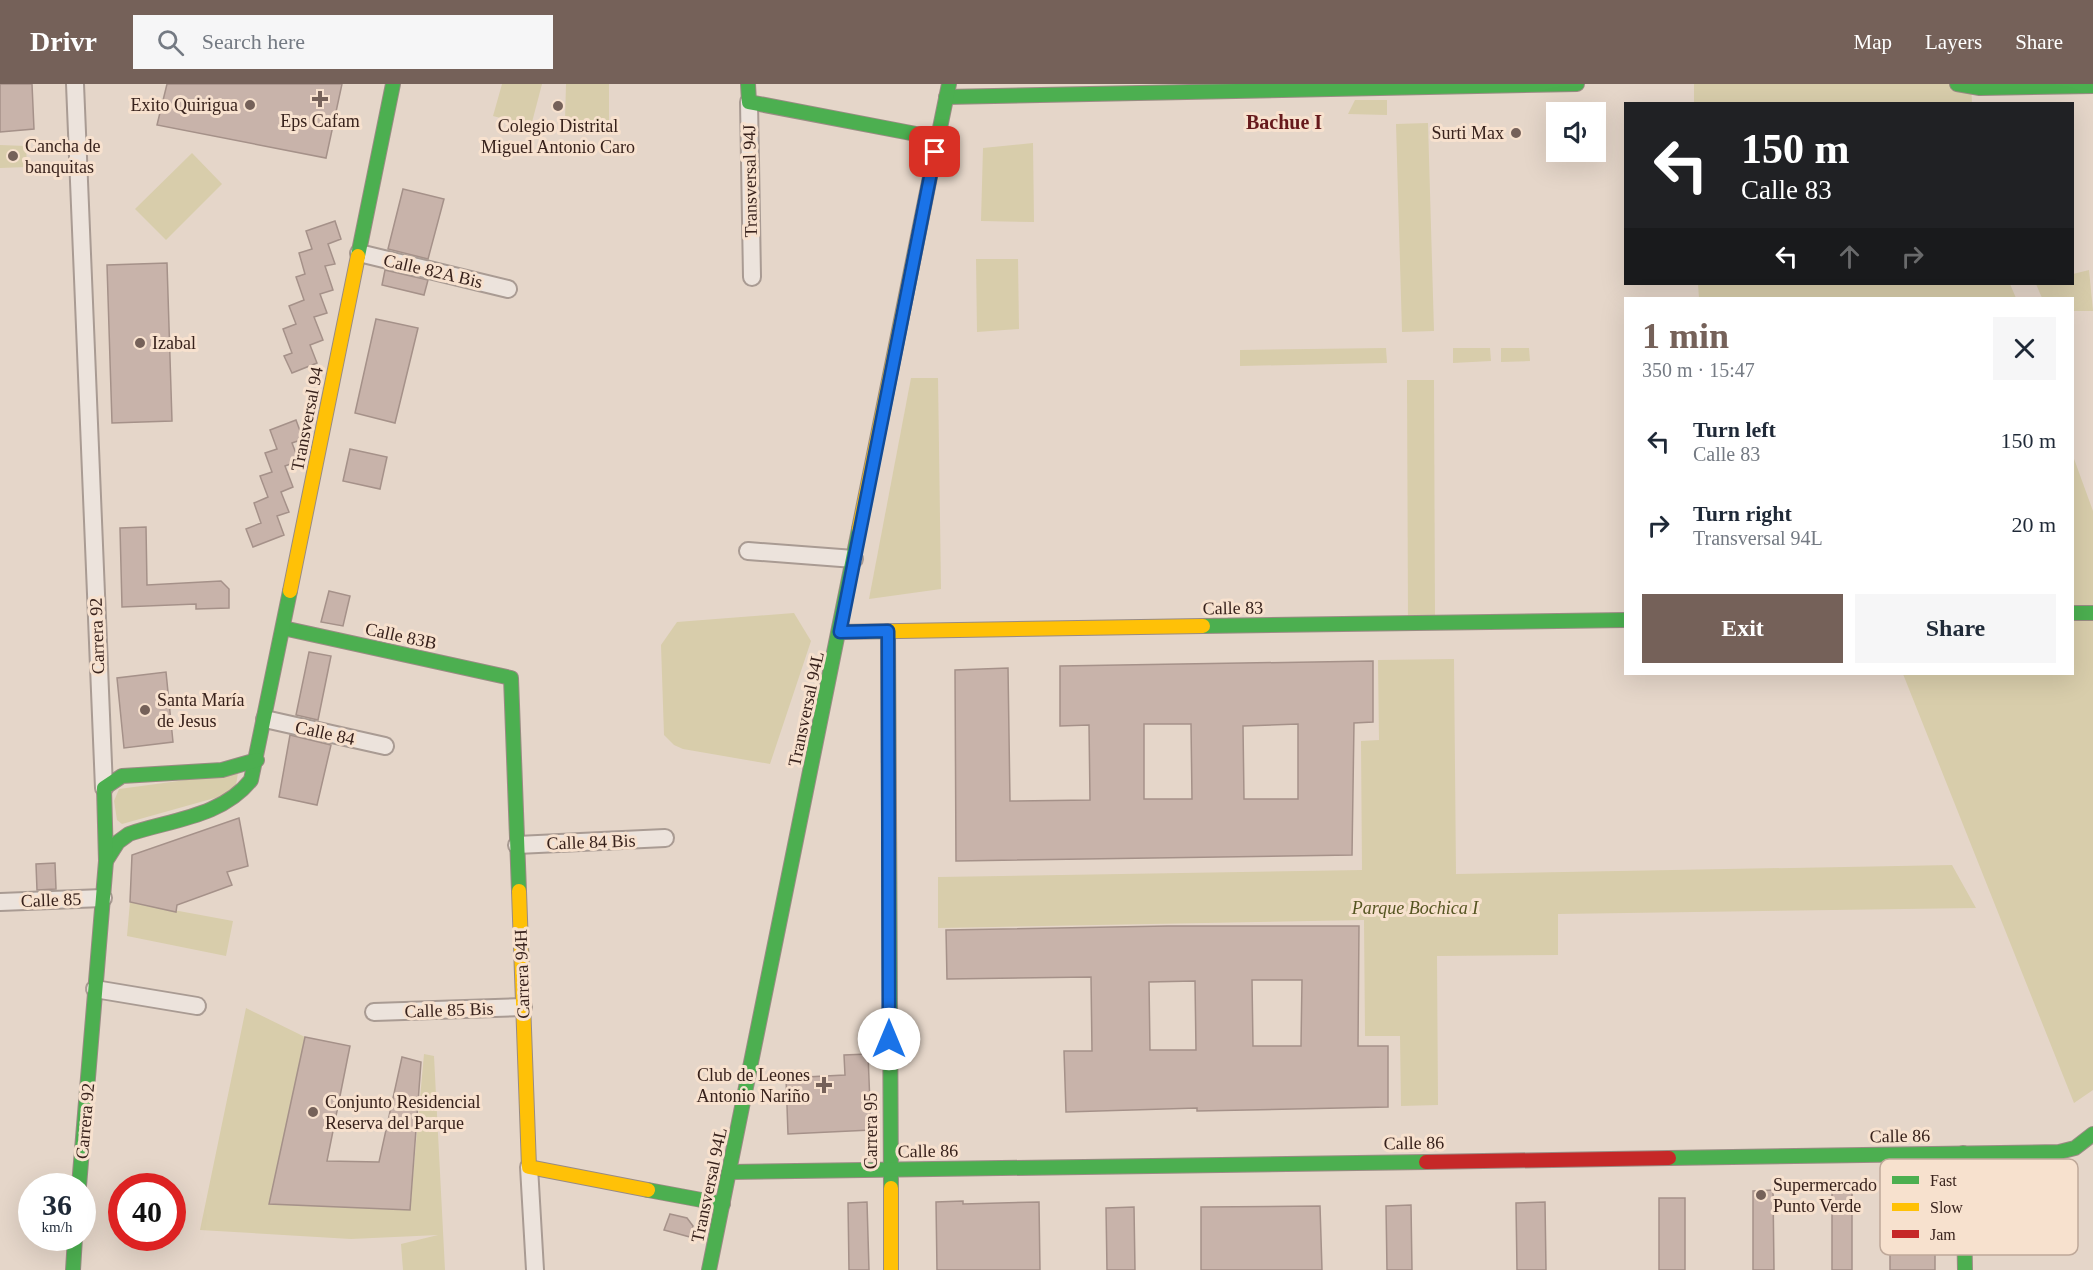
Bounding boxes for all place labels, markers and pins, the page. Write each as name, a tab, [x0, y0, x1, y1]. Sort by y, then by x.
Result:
marker: Eps Cafam	[311, 90, 329, 108]
place label: Exito Quirigua	[131, 95, 238, 115]
marker: Exito Quirigua	[243, 98, 257, 112]
marker: Colegio Distrital Miguel Antonio Caro	[551, 99, 565, 113]
place label: Eps Cafam	[280, 111, 360, 131]
place label: Colegio Distrital Miguel Antonio Caro	[481, 116, 635, 157]
place label: Surti Max	[1431, 123, 1504, 143]
pin	[909, 126, 960, 177]
marker: Surti Max	[1509, 126, 1523, 140]
place label: Cancha de banquitas	[25, 136, 100, 177]
marker: Cancha de banquitas	[6, 149, 20, 163]
place label: Izabal	[152, 333, 196, 353]
marker: Izabal	[133, 336, 147, 350]
place label: Santa María de Jesus	[157, 690, 244, 731]
marker: Santa María de Jesus	[138, 703, 152, 717]
place label: Club de Leones Antonio Nariño	[697, 1065, 810, 1106]
marker: Club de Leones Antonio Nariño	[815, 1076, 833, 1094]
place label: Conjunto Residencial Reserva del Parque	[325, 1092, 480, 1133]
marker: Conjunto Residencial Reserva del Parque	[306, 1105, 320, 1119]
place label: Supermercado Punto Verde	[1773, 1175, 1877, 1216]
marker: Supermercado Punto Verde	[1754, 1188, 1768, 1202]

